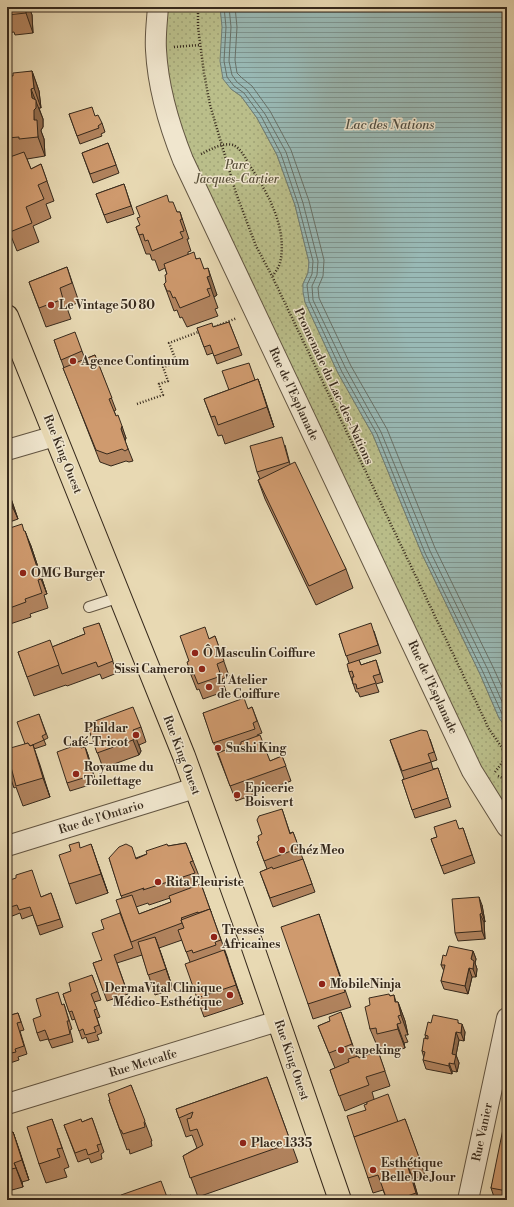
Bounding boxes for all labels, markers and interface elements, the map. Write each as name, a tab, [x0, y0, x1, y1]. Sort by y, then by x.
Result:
water label: Lac des Nations	[345, 117, 435, 133]
park label: Parc Jacques-Cartier	[193, 158, 280, 187]
place label: Le Vintage 50 80	[59, 298, 155, 313]
marker: Le Vintage 50 80	[46, 300, 56, 310]
street label: Promenade du Lac-des-Nations	[291, 305, 377, 467]
street label: Rue de l'Esplanade	[265, 345, 322, 443]
place label: Agence Continuum	[80, 354, 189, 369]
marker: Agence Continuum	[68, 356, 78, 366]
street label: Rue King Ouest	[40, 412, 86, 497]
place label: OMG Burger	[31, 566, 105, 581]
marker: OMG Burger	[18, 568, 28, 578]
street label: Rue de l'Esplanade	[404, 638, 461, 736]
place label: Ô Masculin Coiffure	[203, 644, 316, 661]
marker: Ô Masculin Coiffure	[190, 648, 200, 658]
place label: Sissi Cameron	[114, 662, 195, 677]
marker: Sissi Cameron	[197, 664, 207, 674]
place label: L'Atelier de Coiffure	[217, 673, 281, 702]
marker: L'Atelier de Coiffure	[204, 682, 214, 692]
street label: Rue King Ouest	[159, 713, 204, 798]
place label: Phildar Café-Tricot	[63, 721, 129, 750]
marker: Phildar Café-Tricot	[131, 730, 141, 740]
place label: Sushi King	[226, 741, 287, 756]
marker: Sushi King	[213, 743, 223, 753]
place label: Royaume du Toilettage	[84, 760, 154, 789]
marker: Royaume du Toilettage	[71, 769, 81, 779]
place label: Epicerie Boisvert	[245, 781, 295, 810]
marker: Epicerie Boisvert	[232, 790, 242, 800]
street label: Rue de l'Ontario	[57, 797, 146, 838]
place label: Chéz Meo	[290, 843, 345, 858]
marker: Chéz Meo	[277, 845, 287, 855]
place label: Rita Fleuriste	[166, 875, 245, 890]
marker: Rita Fleuriste	[153, 877, 163, 887]
place label: Tresses Africaines	[221, 923, 280, 952]
marker: Tresses Africaines	[209, 932, 219, 942]
place label: MobileNinja	[330, 977, 401, 992]
marker: MobileNinja	[317, 979, 327, 989]
place label: DermaVital Clinique Médico-Esthétique	[105, 981, 223, 1010]
marker: DermaVital Clinique Médico-Esthétique	[225, 990, 235, 1000]
street label: Rue King Ouest	[271, 1018, 313, 1103]
place label: vapeking	[348, 1043, 402, 1058]
marker: vapeking	[336, 1045, 346, 1055]
street label: Rue Metcalfe	[107, 1046, 179, 1081]
street label: Rue Vanier	[469, 1101, 496, 1163]
place label: Place 1335	[251, 1136, 313, 1151]
marker: Place 1335	[238, 1138, 248, 1148]
place label: Esthétique Belle De Jour	[381, 1156, 456, 1185]
marker: Esthétique Belle De Jour	[368, 1165, 378, 1175]

